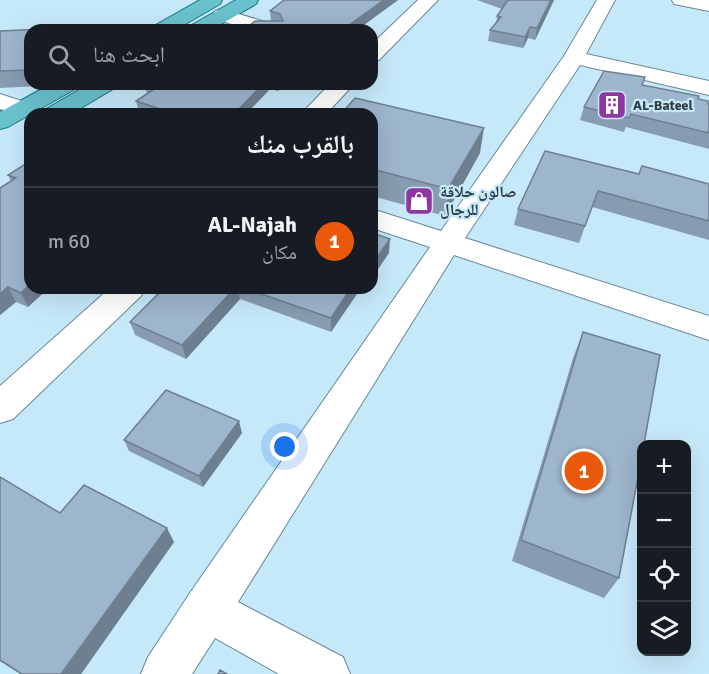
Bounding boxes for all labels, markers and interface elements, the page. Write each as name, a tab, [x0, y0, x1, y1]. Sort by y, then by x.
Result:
search box	[24, 24, 378, 90]
icon: search	[45, 41, 78, 74]
text: ابحث هنا	[93, 41, 165, 68]
building icon: AL-Bateel	[596, 89, 628, 121]
place label: AL-Bateel	[633, 97, 694, 114]
text: بالقرب منك	[247, 129, 354, 161]
place label: صالون حلاقة للرجال	[440, 182, 517, 220]
shop icon: صالون حلاقة للرجال	[403, 185, 435, 217]
text: AL-Najah	[208, 211, 297, 238]
text: 60 m	[48, 229, 90, 254]
text: 1	[329, 229, 340, 254]
text: مكان	[262, 240, 297, 265]
your location	[270, 432, 299, 461]
map controls	[637, 440, 691, 656]
button: +	[637, 440, 691, 494]
pin: 1	[564, 448, 604, 494]
button: −	[637, 494, 691, 548]
button: locate	[637, 548, 691, 602]
button: layers	[637, 602, 691, 656]

